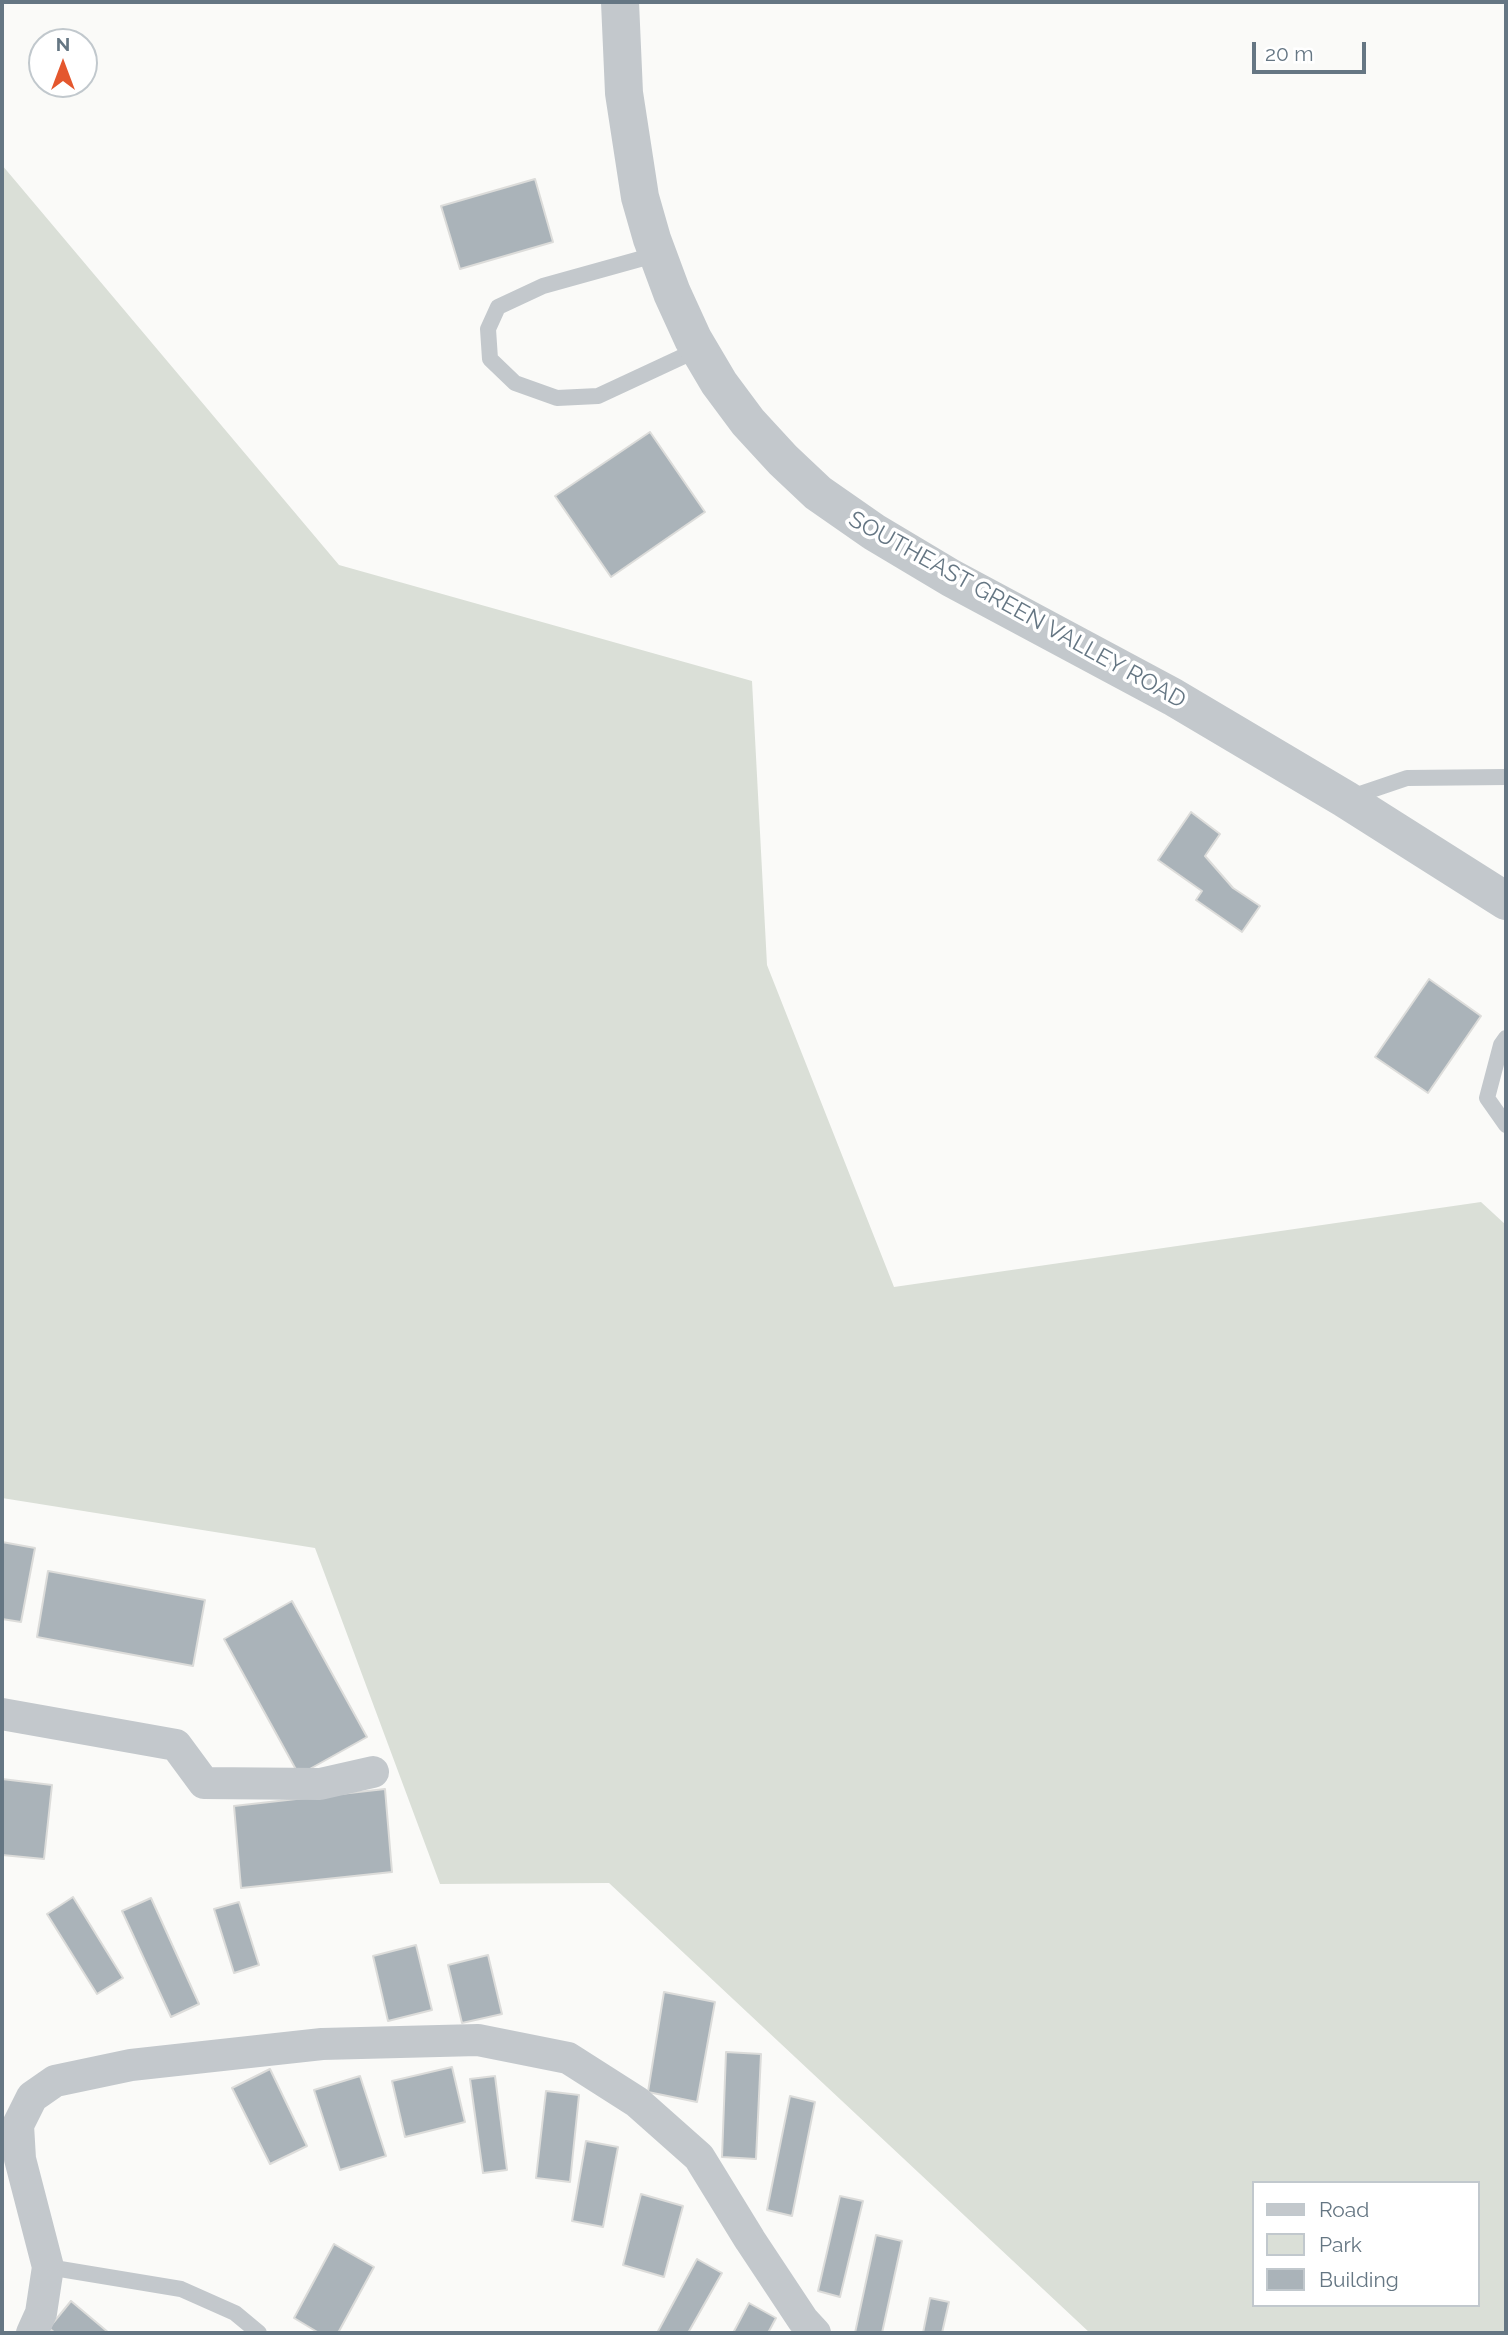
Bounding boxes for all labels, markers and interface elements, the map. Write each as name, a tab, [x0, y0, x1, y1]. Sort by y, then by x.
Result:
north arrow	[28, 28, 98, 98]
scale bar	[1256, 28, 1370, 72]
text: N	[56, 33, 70, 55]
text: 20 m	[1265, 41, 1313, 66]
street label: SOUTHEAST GREEN VALLEY ROAD	[844, 506, 1190, 714]
legend	[1252, 2181, 1480, 2307]
text: Road	[1319, 2197, 1369, 2222]
text: Park	[1319, 2232, 1362, 2257]
text: Building	[1319, 2267, 1399, 2292]

